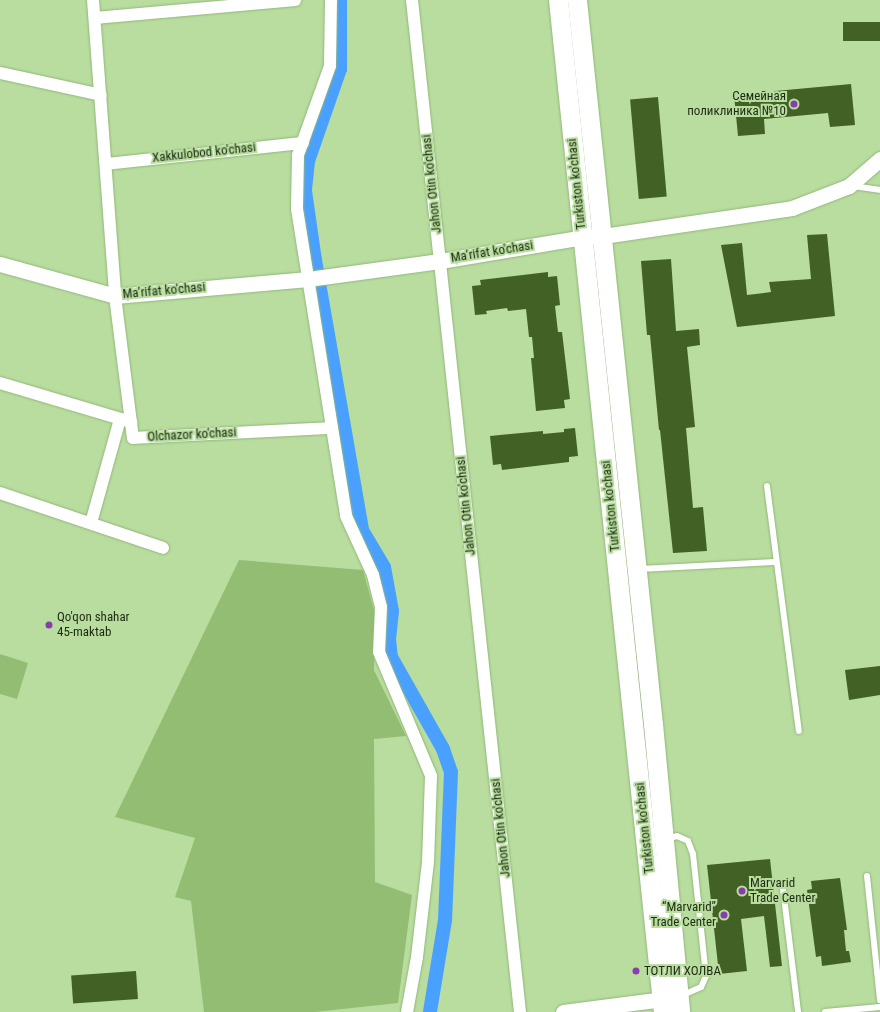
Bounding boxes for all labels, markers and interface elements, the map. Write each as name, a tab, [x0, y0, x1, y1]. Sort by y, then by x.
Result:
place label: Семейная поликлиника №10	[687, 89, 786, 120]
marker: Семейная поликлиника №10	[789, 99, 799, 109]
street label: Jahon Otin ko'chasi	[419, 134, 445, 234]
street label: Turkiston ko'chasi	[564, 138, 590, 230]
street label: Xakkulobod ko'chasi	[151, 140, 257, 166]
street label: Ma’rifat ko'chasi	[450, 238, 534, 266]
street label: Ma’rifat ko'chasi	[122, 280, 206, 302]
street label: Olchazor ko'chasi	[147, 425, 237, 445]
street label: Jahon Otin ko'chasi	[453, 456, 479, 556]
street label: Turkiston ko'chasi	[598, 460, 624, 552]
place label: Qo'qon shahar 45-maktab	[57, 610, 130, 641]
marker: Qo'qon shahar 45-maktab	[44, 620, 54, 630]
street label: Jahon Otin ko'chasi	[488, 778, 514, 878]
street label: Turkiston ko'chasi	[632, 782, 658, 874]
place label: Marvarid Trade Center	[750, 876, 815, 907]
marker: Marvarid Trade Center	[737, 886, 747, 896]
place label: “Marvarid” Trade Center	[651, 900, 716, 931]
marker: “Marvarid” Trade Center	[719, 910, 729, 920]
place label: ТОТЛИ ХОЛВА	[644, 963, 721, 979]
marker: ТОТЛИ ХОЛВА	[631, 966, 641, 976]

